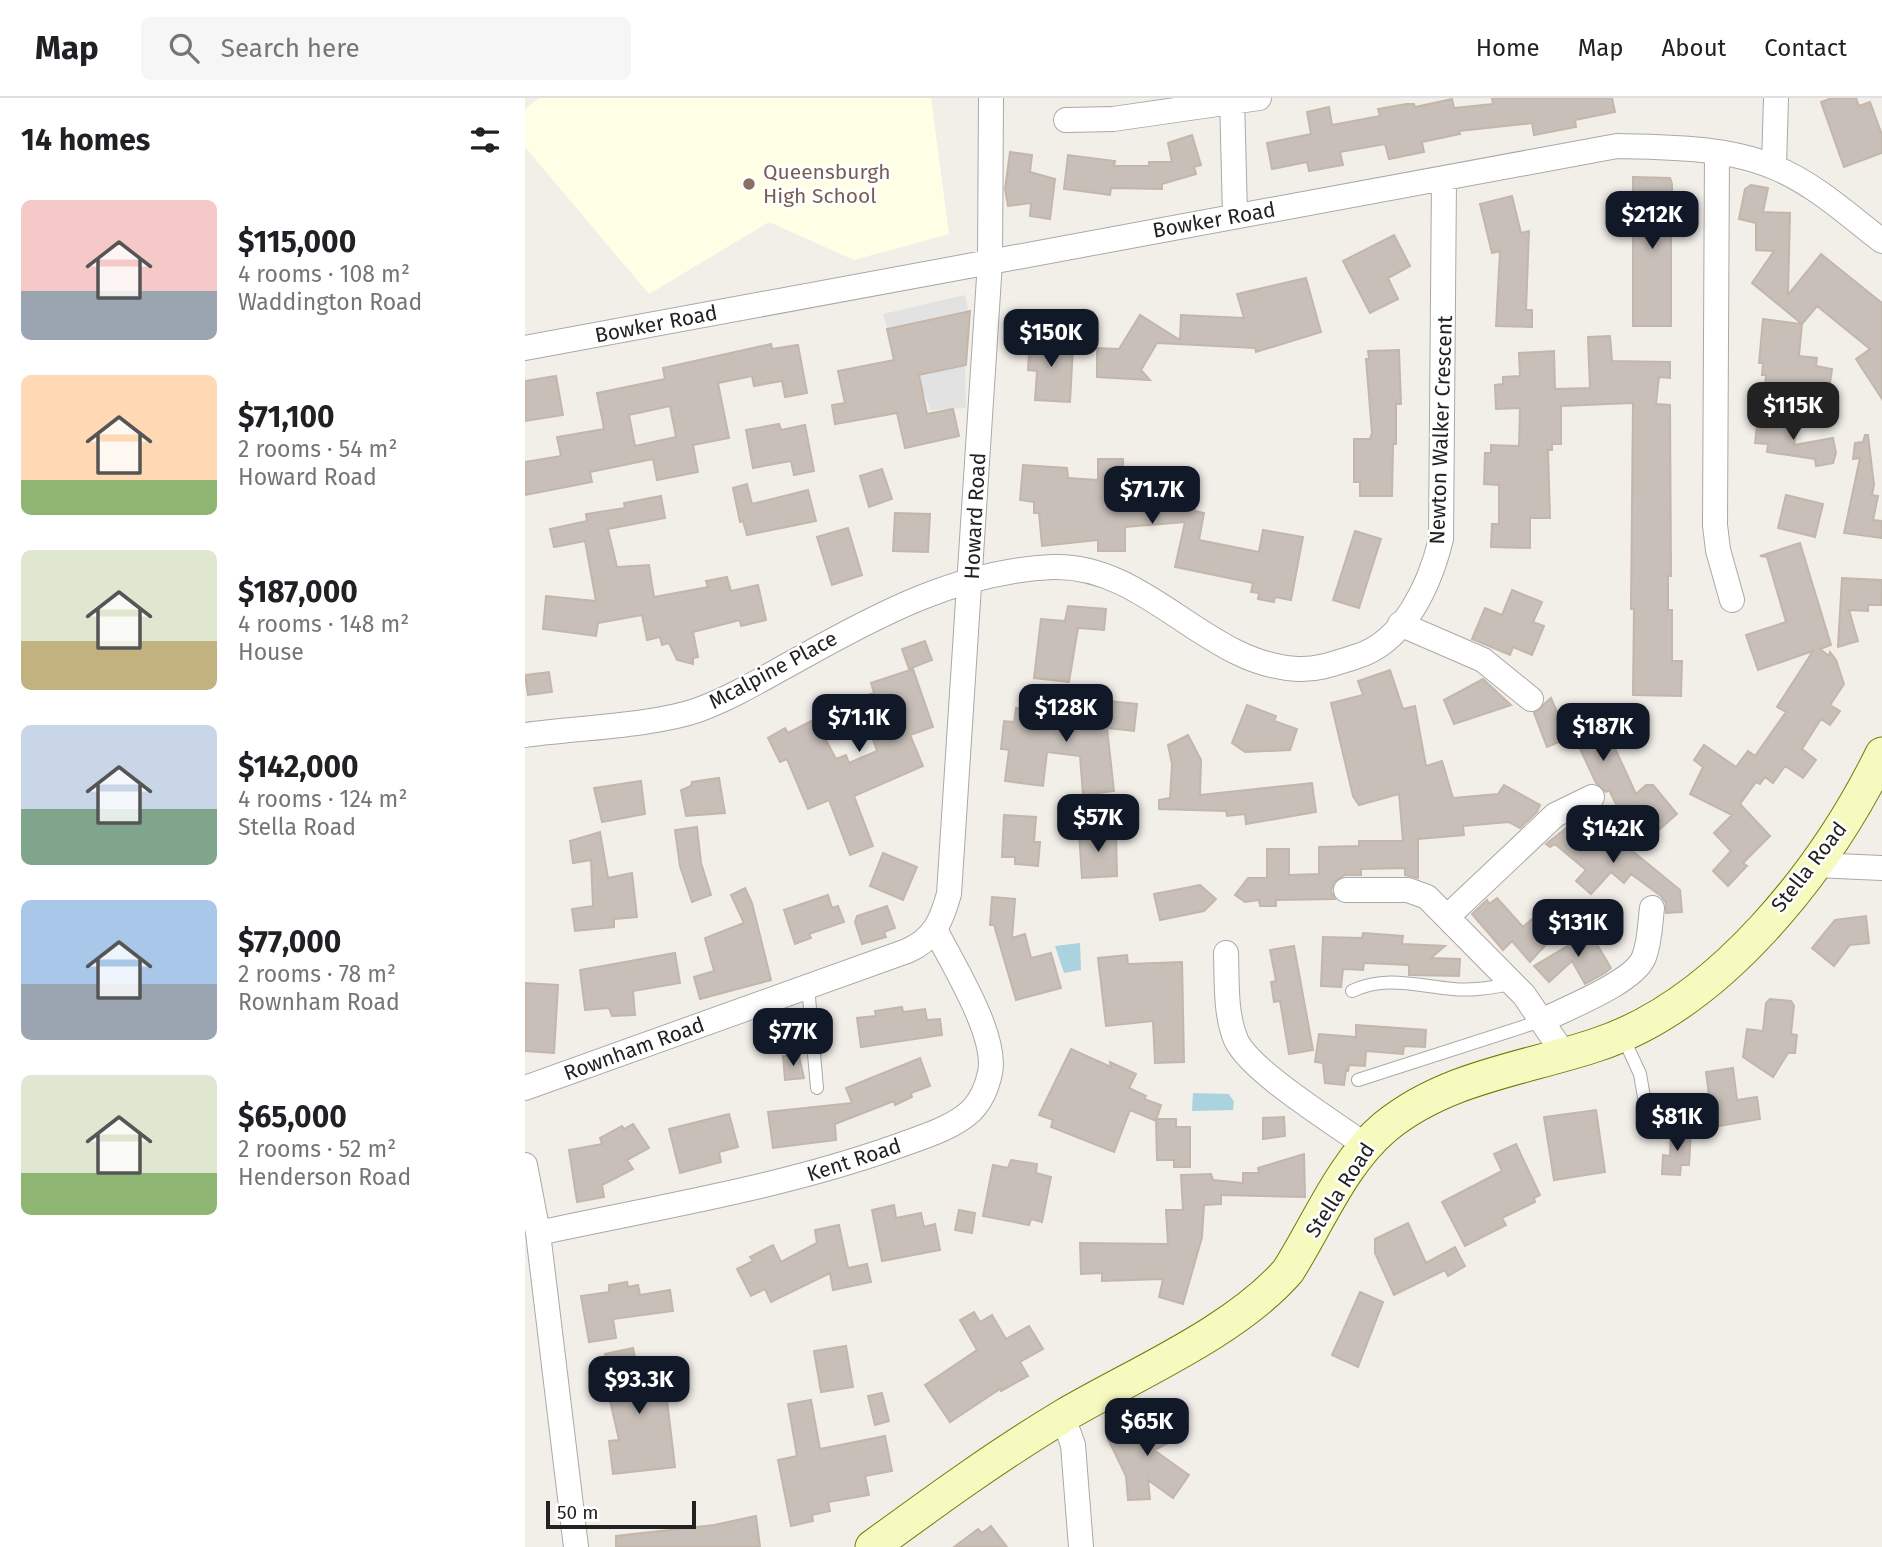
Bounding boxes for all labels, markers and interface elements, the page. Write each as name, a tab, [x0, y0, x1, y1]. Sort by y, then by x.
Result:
search box	[141, 17, 631, 80]
text: Map	[35, 28, 99, 68]
icon: search	[165, 29, 203, 67]
text: Search here	[221, 33, 360, 64]
text: Home	[1476, 34, 1540, 62]
text: Map	[1578, 34, 1624, 62]
text: About	[1662, 34, 1726, 62]
text: Contact	[1764, 34, 1847, 62]
icon: filters	[466, 121, 504, 159]
text: 14 homes	[21, 122, 150, 158]
place label: Queensburgh High School	[763, 159, 890, 209]
marker: Queensburgh High School	[741, 176, 757, 192]
pin: $212K	[1603, 192, 1701, 251]
street label: Bowker Road	[1151, 196, 1277, 244]
text: $212K	[1622, 200, 1682, 228]
text: $115,000	[238, 224, 356, 260]
icon: home	[77, 228, 161, 312]
text: 4 rooms · 108 m²	[238, 260, 410, 288]
text: Waddington Road	[238, 288, 422, 316]
street label: Bowker Road	[593, 299, 719, 349]
pin: $150K	[1002, 310, 1100, 369]
street label: Newton Walker Crescent	[1424, 315, 1458, 545]
text: $150K	[1020, 318, 1082, 346]
pin: $115K	[1744, 382, 1842, 442]
text: $115K	[1763, 391, 1823, 419]
text: $71,100	[238, 399, 335, 435]
icon: home	[77, 403, 161, 487]
text: 2 rooms · 54 m²	[238, 435, 397, 463]
street label: Howard Road	[959, 452, 991, 580]
text: Howard Road	[238, 463, 377, 491]
pin: $71.7K	[1095, 466, 1209, 526]
text: $71.7K	[1120, 475, 1184, 503]
text: $187,000	[238, 574, 358, 610]
icon: home	[77, 578, 161, 662]
text: 4 rooms · 148 m²	[238, 610, 409, 638]
street label: Mcalpine Place	[704, 625, 842, 715]
text: House	[238, 638, 304, 666]
pin: $128K	[1017, 684, 1115, 744]
text: $128K	[1035, 693, 1097, 721]
pin: $71.1K	[802, 694, 916, 754]
text: $71.1K	[828, 703, 890, 731]
pin: $187K	[1554, 704, 1652, 763]
text: $187K	[1573, 712, 1633, 740]
text: $142,000	[238, 749, 359, 785]
icon: home	[77, 753, 161, 837]
text: 4 rooms · 124 m²	[238, 785, 407, 813]
pin: $57K	[1057, 794, 1139, 854]
text: $57K	[1073, 803, 1123, 831]
pin: $142K	[1564, 806, 1662, 865]
text: Stella Road	[238, 813, 356, 841]
text: $142K	[1582, 814, 1644, 842]
street label: Stella Road	[1766, 817, 1852, 917]
pin: $131K	[1529, 900, 1627, 959]
text: $131K	[1548, 908, 1608, 936]
text: $77,000	[238, 924, 341, 960]
icon: home	[77, 928, 161, 1012]
text: 2 rooms · 78 m²	[238, 960, 396, 988]
text: Rownham Road	[238, 988, 400, 1016]
pin: $77K	[752, 1009, 834, 1068]
street label: Rownham Road	[560, 1012, 708, 1086]
text: $77K	[769, 1017, 817, 1045]
pin: $81K	[1636, 1094, 1718, 1153]
text: $65,000	[238, 1099, 347, 1135]
text: $81K	[1652, 1102, 1702, 1130]
icon: home	[77, 1103, 161, 1187]
street label: Kent Road	[804, 1133, 904, 1187]
text: 2 rooms · 52 m²	[238, 1135, 396, 1163]
street label: Stella Road	[1300, 1138, 1380, 1242]
text: Henderson Road	[238, 1163, 411, 1191]
pin: $93.3K	[582, 1356, 696, 1416]
text: $93.3K	[604, 1365, 674, 1393]
pin: $65K	[1106, 1398, 1188, 1458]
text: $65K	[1121, 1407, 1173, 1435]
scale bar	[546, 1498, 697, 1530]
text: 50 m	[557, 1501, 598, 1524]

